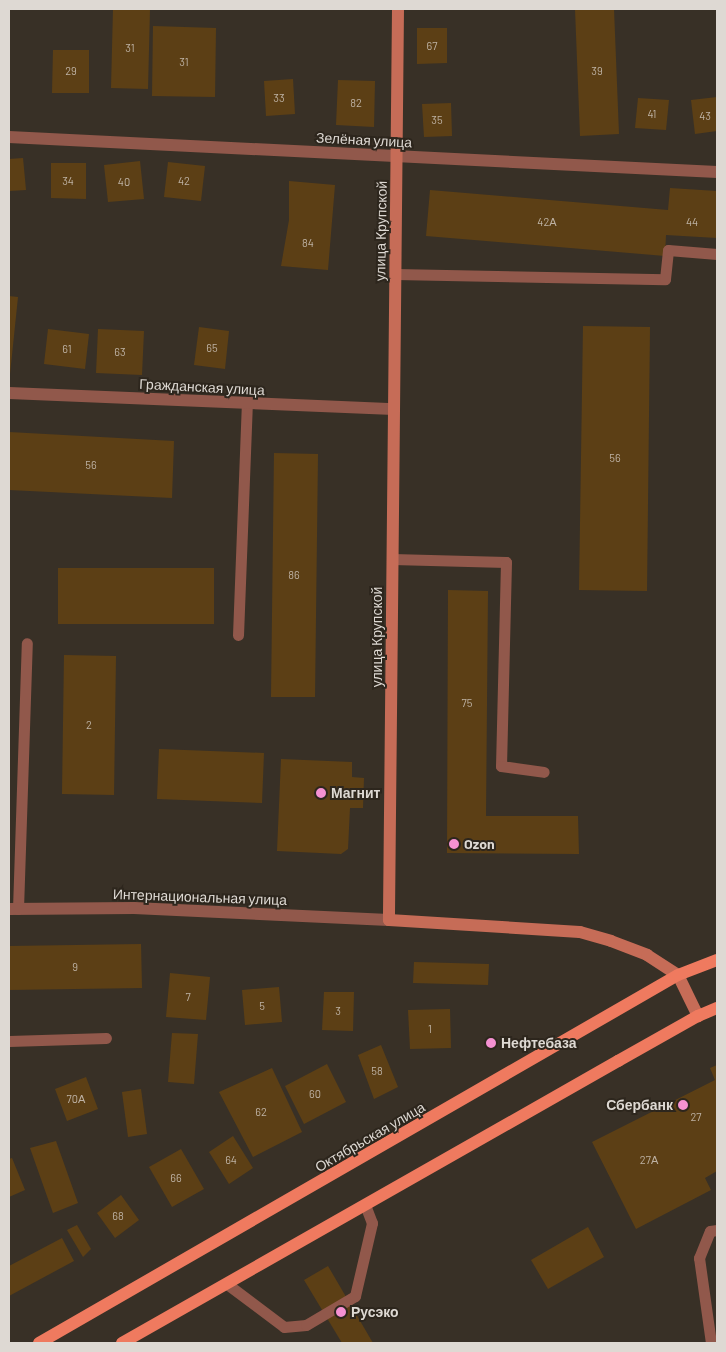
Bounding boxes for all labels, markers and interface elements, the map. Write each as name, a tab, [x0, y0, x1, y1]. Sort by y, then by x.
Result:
house number: 67	[427, 39, 437, 53]
house number: 31	[125, 41, 135, 55]
house number: 31	[179, 55, 189, 69]
house number: 29	[65, 64, 77, 78]
house number: 39	[591, 64, 603, 78]
house number: 33	[273, 91, 285, 105]
house number: 82	[350, 96, 362, 110]
house number: 41	[648, 107, 656, 121]
house number: 43	[699, 109, 711, 123]
house number: 35	[431, 113, 443, 127]
street label: Зелёная улица	[316, 129, 412, 151]
house number: 34	[62, 174, 74, 188]
house number: 42	[178, 174, 190, 188]
house number: 40	[118, 175, 130, 189]
street label: улица Крупской	[372, 181, 390, 281]
house number: 42А	[537, 215, 557, 229]
house number: 44	[686, 215, 698, 229]
house number: 84	[302, 236, 314, 250]
house number: 65	[206, 341, 218, 355]
house number: 61	[62, 342, 72, 356]
house number: 63	[114, 345, 126, 359]
street label: Гражданская улица	[139, 375, 265, 399]
house number: 56	[609, 451, 621, 465]
house number: 56	[85, 458, 97, 472]
house number: 86	[288, 568, 300, 582]
street label: улица Крупской	[369, 587, 385, 687]
house number: 75	[462, 696, 472, 710]
house number: 2	[86, 718, 92, 732]
place label: Магнит	[331, 785, 380, 801]
marker: Магнит	[315, 787, 327, 799]
place label: Ozon	[464, 836, 495, 852]
marker: Ozon	[448, 838, 460, 850]
street label: Интернациональная улица	[113, 886, 287, 908]
house number: 9	[72, 960, 78, 974]
house number: 7	[185, 990, 191, 1004]
house number: 5	[259, 999, 265, 1013]
house number: 3	[335, 1004, 341, 1018]
house number: 1	[428, 1022, 432, 1036]
place label: Нефтебаза	[501, 1035, 577, 1051]
marker: Нефтебаза	[485, 1037, 497, 1049]
house number: 58	[371, 1064, 383, 1078]
house number: 60	[309, 1087, 321, 1101]
house number: 70А	[67, 1092, 85, 1106]
place label: Сбербанк	[606, 1097, 673, 1113]
street label: Октябрьская улица	[312, 1099, 428, 1175]
marker: Сбербанк	[677, 1099, 689, 1111]
house number: 62	[255, 1105, 267, 1119]
house number: 27	[690, 1110, 702, 1124]
house number: 64	[225, 1153, 237, 1167]
house number: 27А	[640, 1153, 658, 1167]
house number: 66	[170, 1171, 182, 1185]
house number: 68	[112, 1209, 124, 1223]
place label: Русэко	[351, 1304, 399, 1320]
marker: Русэко	[335, 1306, 347, 1318]

